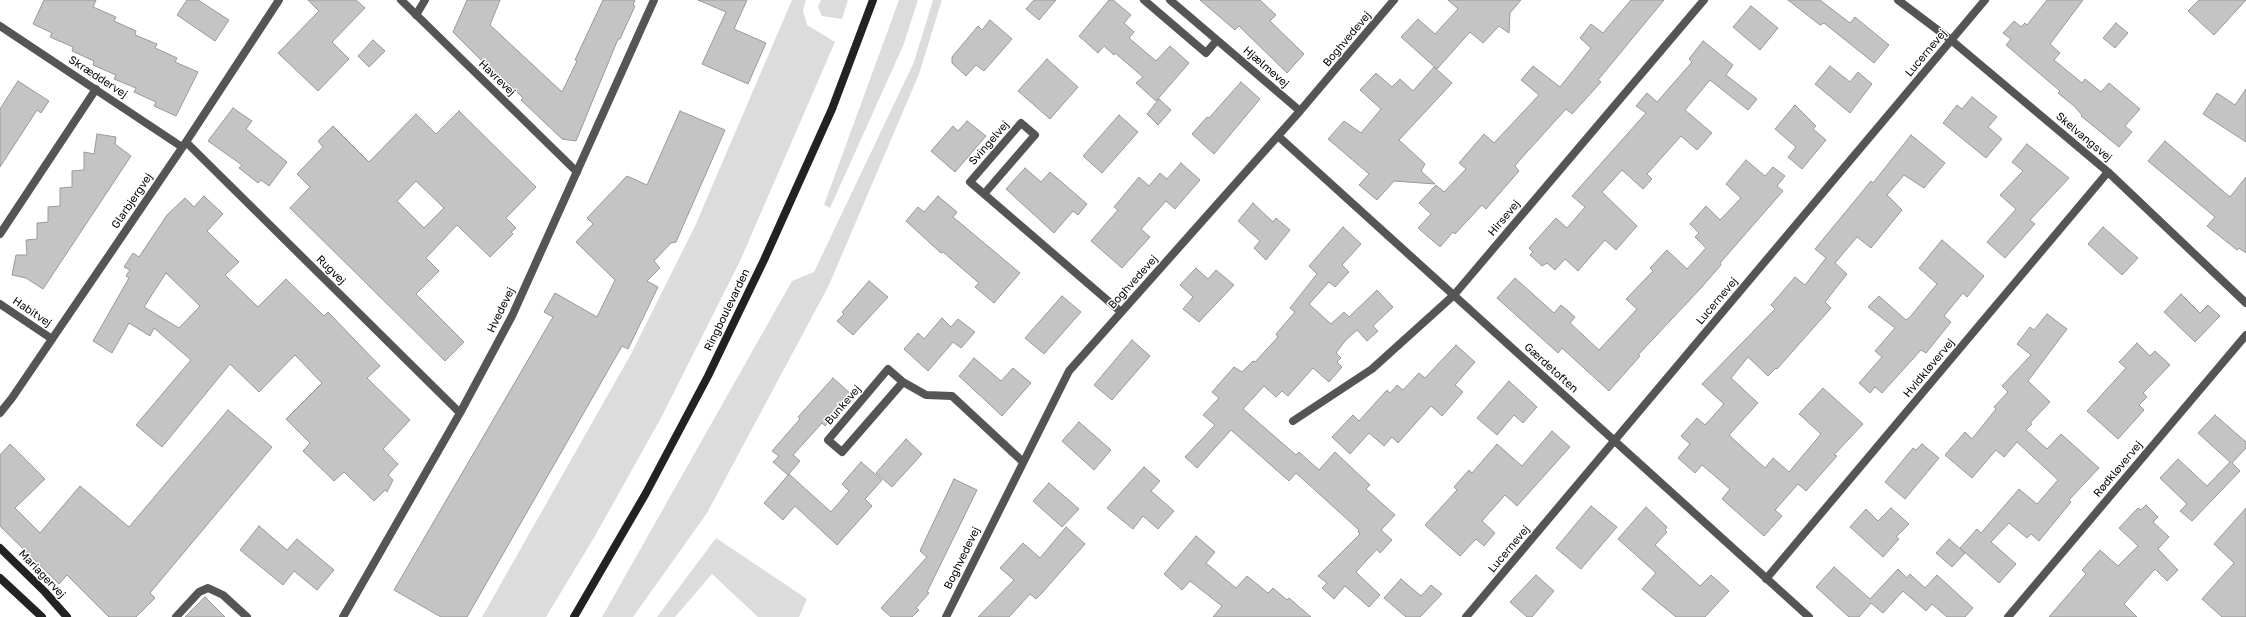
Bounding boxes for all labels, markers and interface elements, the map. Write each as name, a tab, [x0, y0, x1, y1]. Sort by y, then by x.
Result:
street label: Boghvedevej	[1320, 9, 1374, 69]
street label: Lucernevej	[1902, 27, 1950, 79]
street label: Hjælmevej	[1240, 44, 1292, 90]
street label: Skræddervej	[66, 53, 130, 101]
street label: Havrevej	[476, 57, 518, 99]
street label: Skelvangsvej	[2053, 110, 2115, 164]
street label: Svingelvej	[966, 118, 1012, 168]
street label: Glarbjergvej	[109, 171, 155, 231]
street label: Hirsevej	[1485, 197, 1523, 239]
street label: Boghvedevej	[1105, 252, 1161, 312]
street label: Rugvej	[314, 253, 348, 287]
street label: Ringboulevarden	[701, 267, 753, 353]
street label: Lucernevej	[1693, 275, 1741, 327]
street label: Hvedevej	[484, 285, 518, 335]
street label: Habitvej	[10, 294, 54, 330]
street label: Hvidkløvervej	[1901, 336, 1957, 400]
street label: Gærdetoften	[1521, 340, 1581, 396]
street label: Bunkevej	[822, 382, 864, 428]
street label: Rødkløvervej	[2091, 438, 2145, 500]
street label: Lucernevej	[1485, 523, 1533, 575]
street label: Boghvedevej	[941, 525, 983, 591]
street label: Mariagervej	[16, 547, 68, 601]

